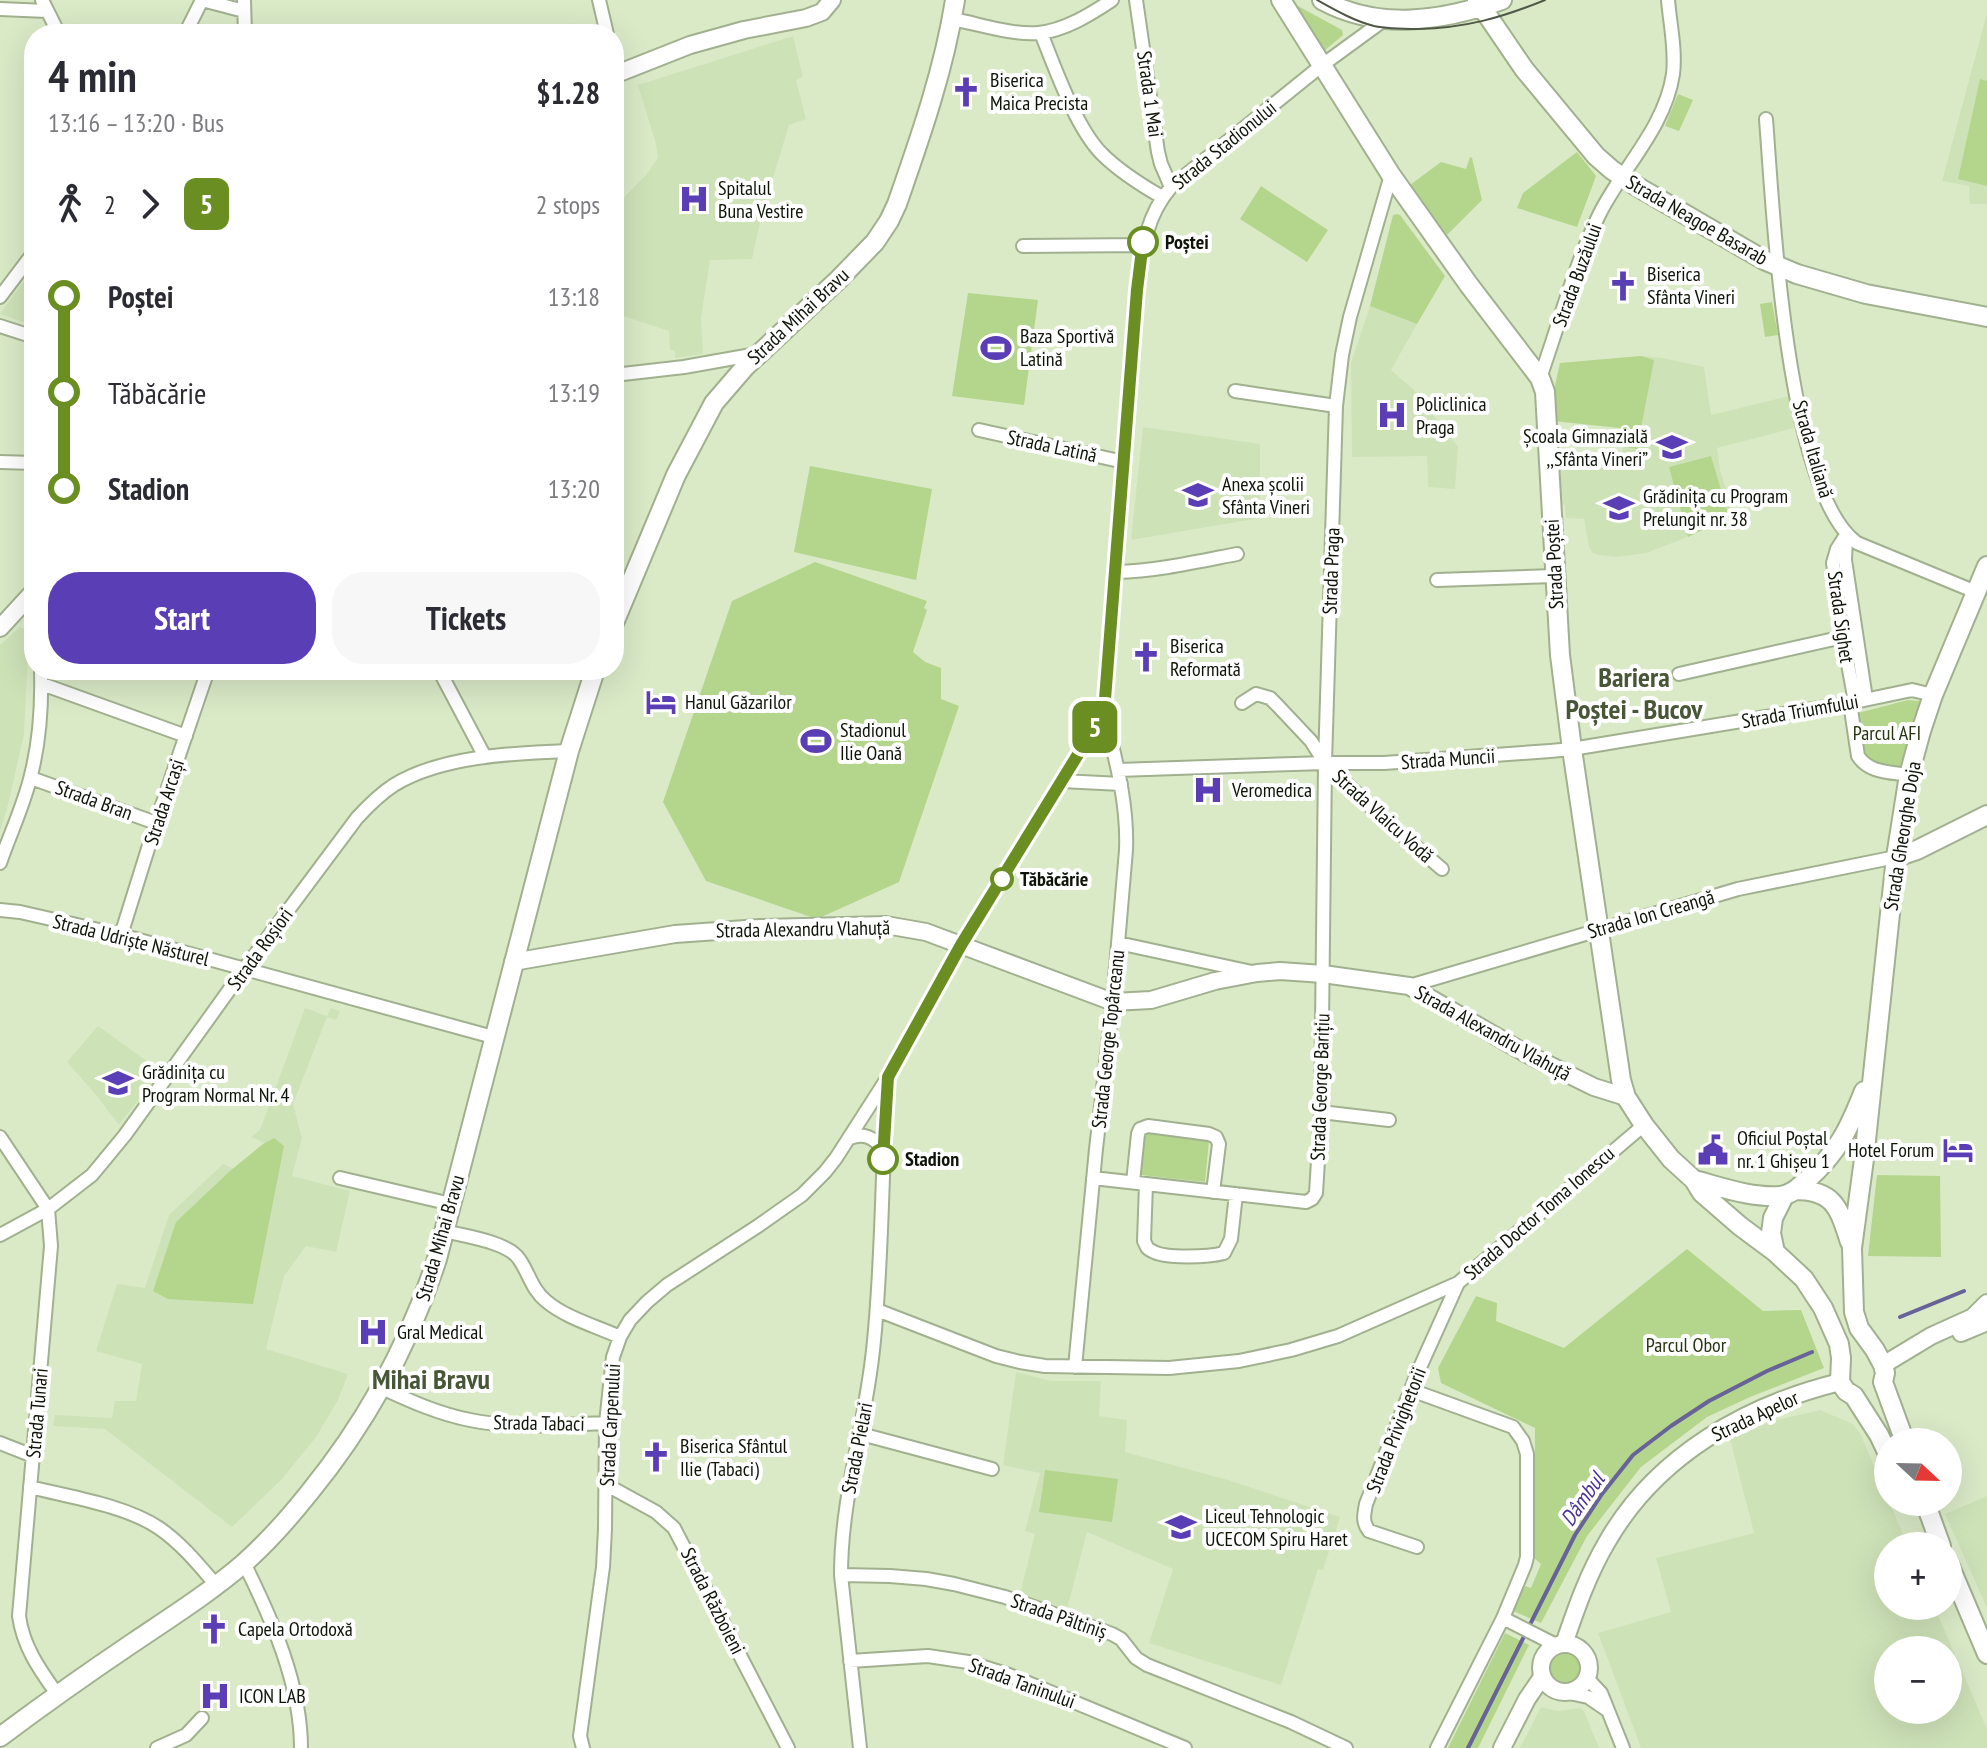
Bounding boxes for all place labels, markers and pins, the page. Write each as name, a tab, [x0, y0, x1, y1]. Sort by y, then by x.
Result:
place label: Biserica Maica Precista	[990, 67, 1088, 116]
church icon: Biserica Maica Precista	[949, 75, 983, 109]
place label: Spitalul Buna Vestire	[718, 175, 804, 224]
hospital icon: Spitalul Buna Vestire	[677, 182, 711, 216]
marker: Poștei	[1128, 227, 1158, 257]
place label: Poștei	[1165, 229, 1209, 255]
place label: Biserica Sfânta Vineri	[1647, 261, 1735, 310]
church icon: Biserica Sfânta Vineri	[1606, 269, 1640, 303]
place label: Baza Sportivă Latină	[1020, 323, 1114, 372]
sports icon: Baza Sportivă Latină	[979, 331, 1013, 365]
place label: Policlinica Praga	[1416, 391, 1486, 440]
hospital icon: Policlinica Praga	[1375, 398, 1409, 432]
place label: Școala Gimnazială ,,Sfânta Vineri”	[1523, 423, 1648, 472]
school or university icon: Școala Gimnazială ,,Sfânta Vineri”	[1655, 430, 1689, 464]
place label: Anexa școlii Sfânta Vineri	[1222, 471, 1310, 520]
school or university icon: Anexa școlii Sfânta Vineri	[1181, 478, 1215, 512]
place label: Grădinița cu Program Prelungit nr. 38	[1643, 483, 1788, 532]
school or university icon: Grădinița cu Program Prelungit nr. 38	[1602, 491, 1636, 525]
place label: Biserica Reformată	[1170, 633, 1241, 682]
church icon: Biserica Reformată	[1129, 640, 1163, 674]
hotel icon: Hanul Găzarilor	[644, 685, 678, 719]
place label: Hanul Găzarilor	[685, 689, 792, 715]
place label: Stadionul Ilie Oană	[840, 717, 906, 766]
sports icon: Stadionul Ilie Oană	[799, 724, 833, 758]
hospital icon: Veromedica	[1191, 773, 1225, 807]
place label: Veromedica	[1231, 777, 1312, 803]
place label: Tăbăcărie	[1020, 866, 1088, 892]
marker: Tăbăcărie	[991, 868, 1013, 890]
place label: Grădinița cu Program Normal Nr. 4	[142, 1059, 289, 1108]
school or university icon: Grădinița cu Program Normal Nr. 4	[101, 1066, 135, 1100]
place label: Oficiul Poștal nr. 1 Ghișeu 1	[1737, 1125, 1830, 1174]
public building icon: Oficiul Poștal nr. 1 Ghișeu 1	[1696, 1133, 1730, 1167]
hotel icon: Hotel Forum	[1941, 1133, 1975, 1167]
place label: Hotel Forum	[1848, 1137, 1934, 1163]
marker: Stadion	[868, 1144, 898, 1174]
place label: Stadion	[905, 1146, 959, 1172]
hospital icon: Gral Medical	[356, 1315, 390, 1349]
place label: Gral Medical	[397, 1319, 483, 1345]
place label: Biserica Sfântul Ilie (Tabaci)	[680, 1433, 788, 1482]
church icon: Biserica Sfântul Ilie (Tabaci)	[639, 1440, 673, 1474]
place label: Liceul Tehnologic UCECOM Spiru Haret	[1205, 1503, 1348, 1552]
school or university icon: Liceul Tehnologic UCECOM Spiru Haret	[1164, 1510, 1198, 1544]
church icon: Capela Ortodoxă	[197, 1612, 231, 1646]
place label: Capela Ortodoxă	[238, 1616, 353, 1642]
hospital icon: ICON LAB	[198, 1679, 232, 1713]
place label: ICON LAB	[239, 1683, 306, 1709]

